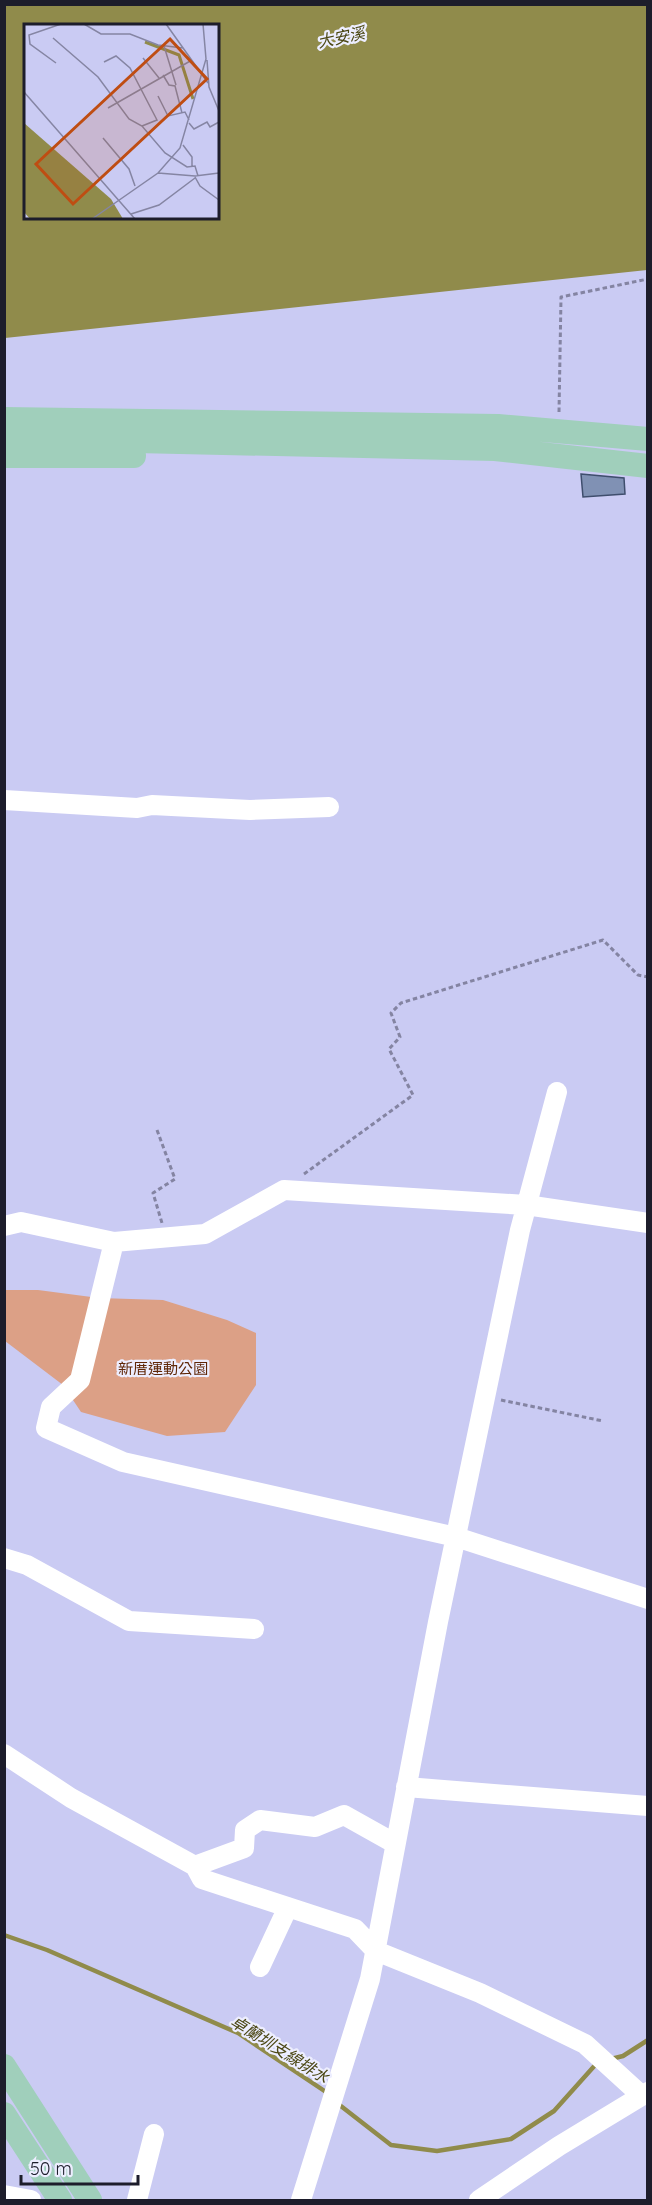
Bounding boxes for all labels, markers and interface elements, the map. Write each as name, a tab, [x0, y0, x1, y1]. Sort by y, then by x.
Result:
water label: 大安溪	[315, 22, 369, 52]
inset map	[24, 24, 219, 219]
park label: 新厝運動公園	[118, 1359, 208, 1378]
water label: 卓蘭圳支線排水	[227, 2011, 334, 2088]
scale bar	[21, 2148, 138, 2186]
text: 50 m	[30, 2157, 72, 2180]

